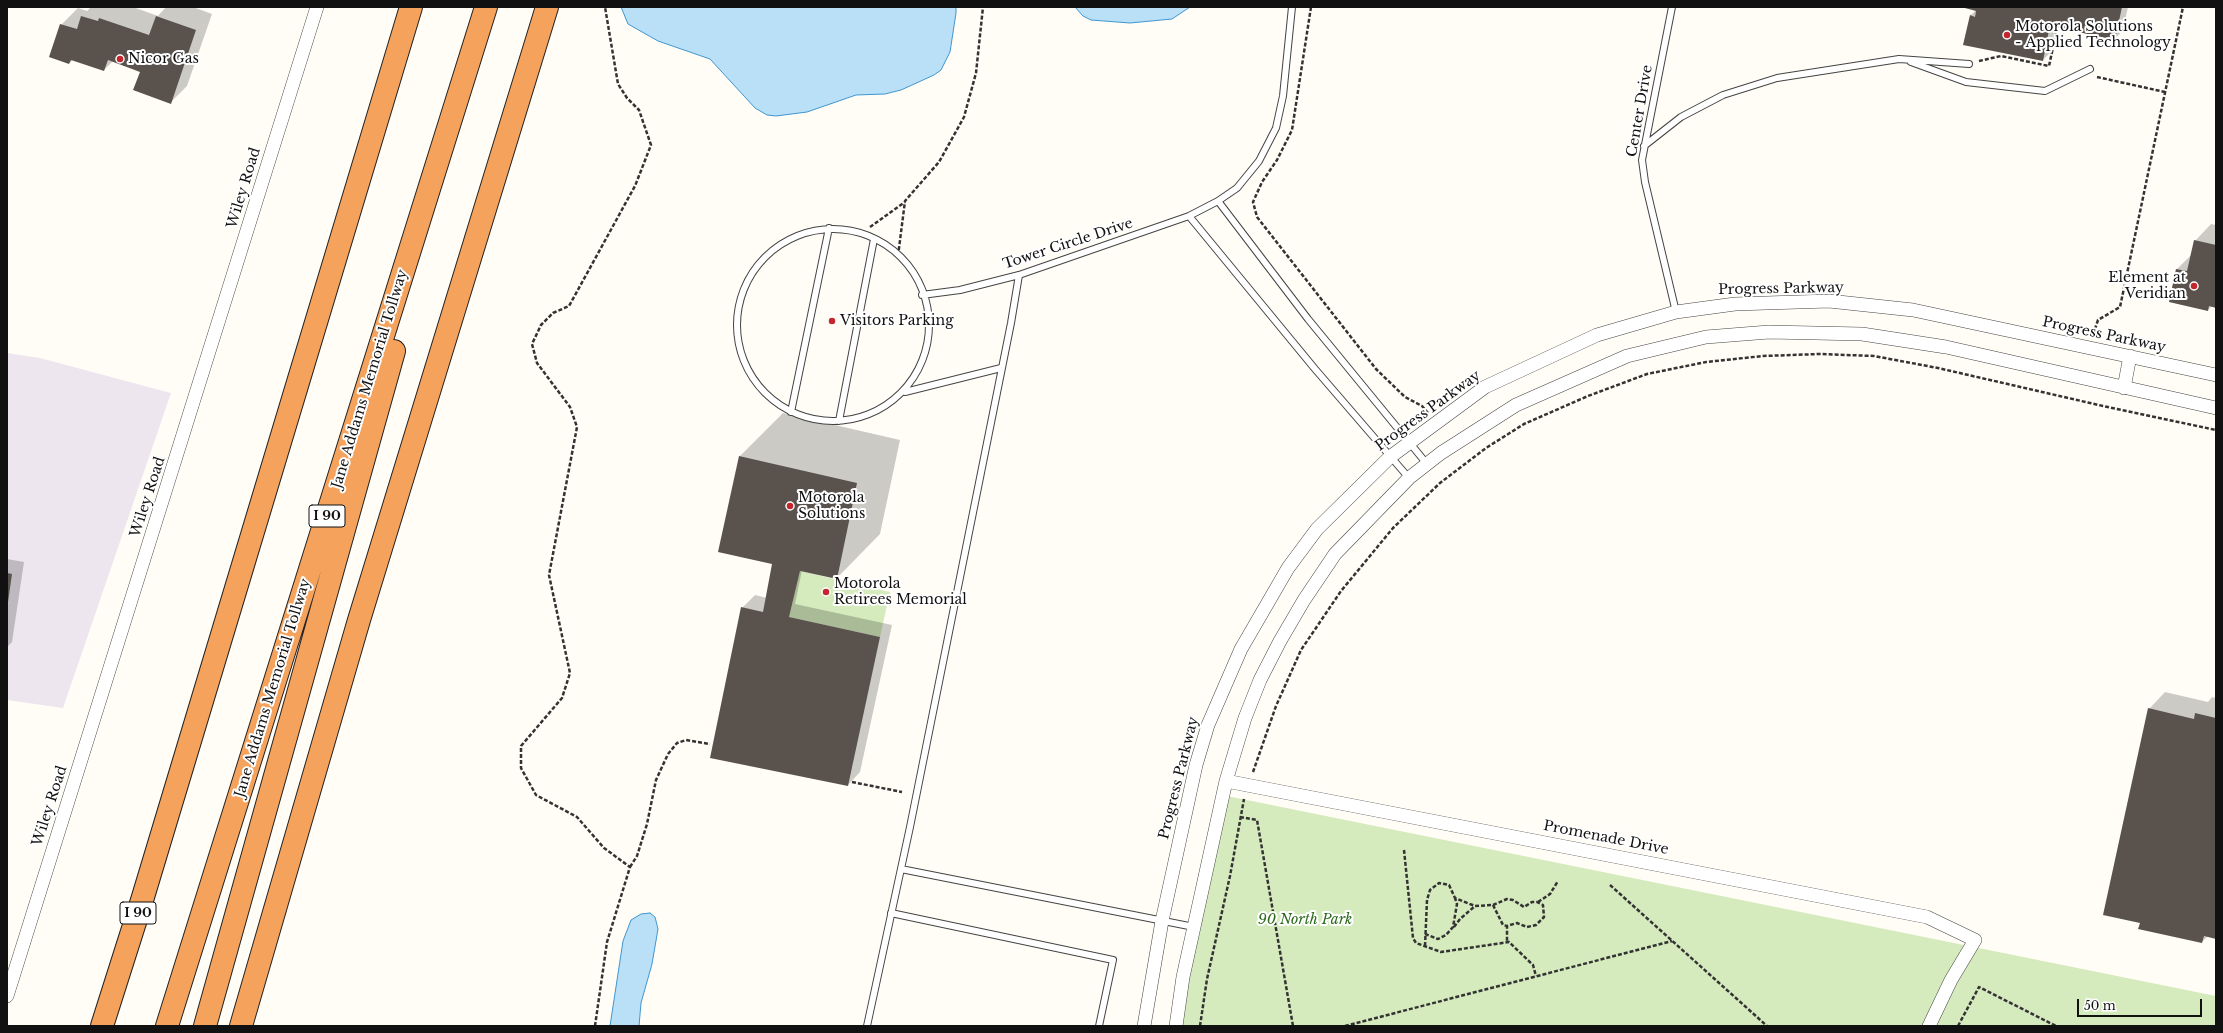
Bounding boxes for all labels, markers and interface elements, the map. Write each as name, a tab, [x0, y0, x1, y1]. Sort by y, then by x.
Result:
place label: Motorola Solutions - Applied Technology	[2015, 19, 2171, 52]
marker: Motorola Solutions - Applied Technology	[2002, 30, 2012, 40]
place label: Nicor Gas	[128, 51, 199, 67]
marker: Nicor Gas	[115, 54, 125, 64]
street label: Center Drive	[1624, 64, 1656, 158]
street label: Wiley Road	[224, 146, 264, 230]
street label: Tower Circle Drive	[1001, 215, 1135, 273]
street label: Jane Addams Memorial Tollway	[329, 267, 411, 491]
place label: Element at Veridian	[2108, 270, 2186, 302]
street label: Progress Parkway	[1718, 280, 1844, 298]
marker: Element at Veridian	[2189, 281, 2199, 291]
place label: Visitors Parking	[840, 313, 954, 329]
street label: Progress Parkway	[2041, 314, 2167, 356]
marker: Visitors Parking	[827, 316, 837, 326]
street label: Progress Parkway	[1372, 367, 1484, 455]
street label: Wiley Road	[127, 455, 169, 539]
place label: Motorola Solutions	[798, 490, 865, 522]
marker: Motorola Solutions	[785, 501, 795, 511]
road number: I 90	[309, 505, 345, 527]
street label: Jane Addams Memorial Tollway	[232, 576, 314, 800]
place label: Motorola Retirees Memorial	[834, 576, 967, 608]
marker: Motorola Retirees Memorial	[821, 587, 831, 597]
street label: Progress Parkway	[1156, 715, 1202, 841]
street label: Wiley Road	[29, 764, 71, 848]
street label: Promenade Drive	[1542, 818, 1670, 858]
road number: I 90	[120, 902, 156, 924]
park label: 90 North Park	[1258, 912, 1352, 928]
scale bar	[2079, 991, 2204, 1017]
text: 50 m	[2084, 998, 2116, 1013]

